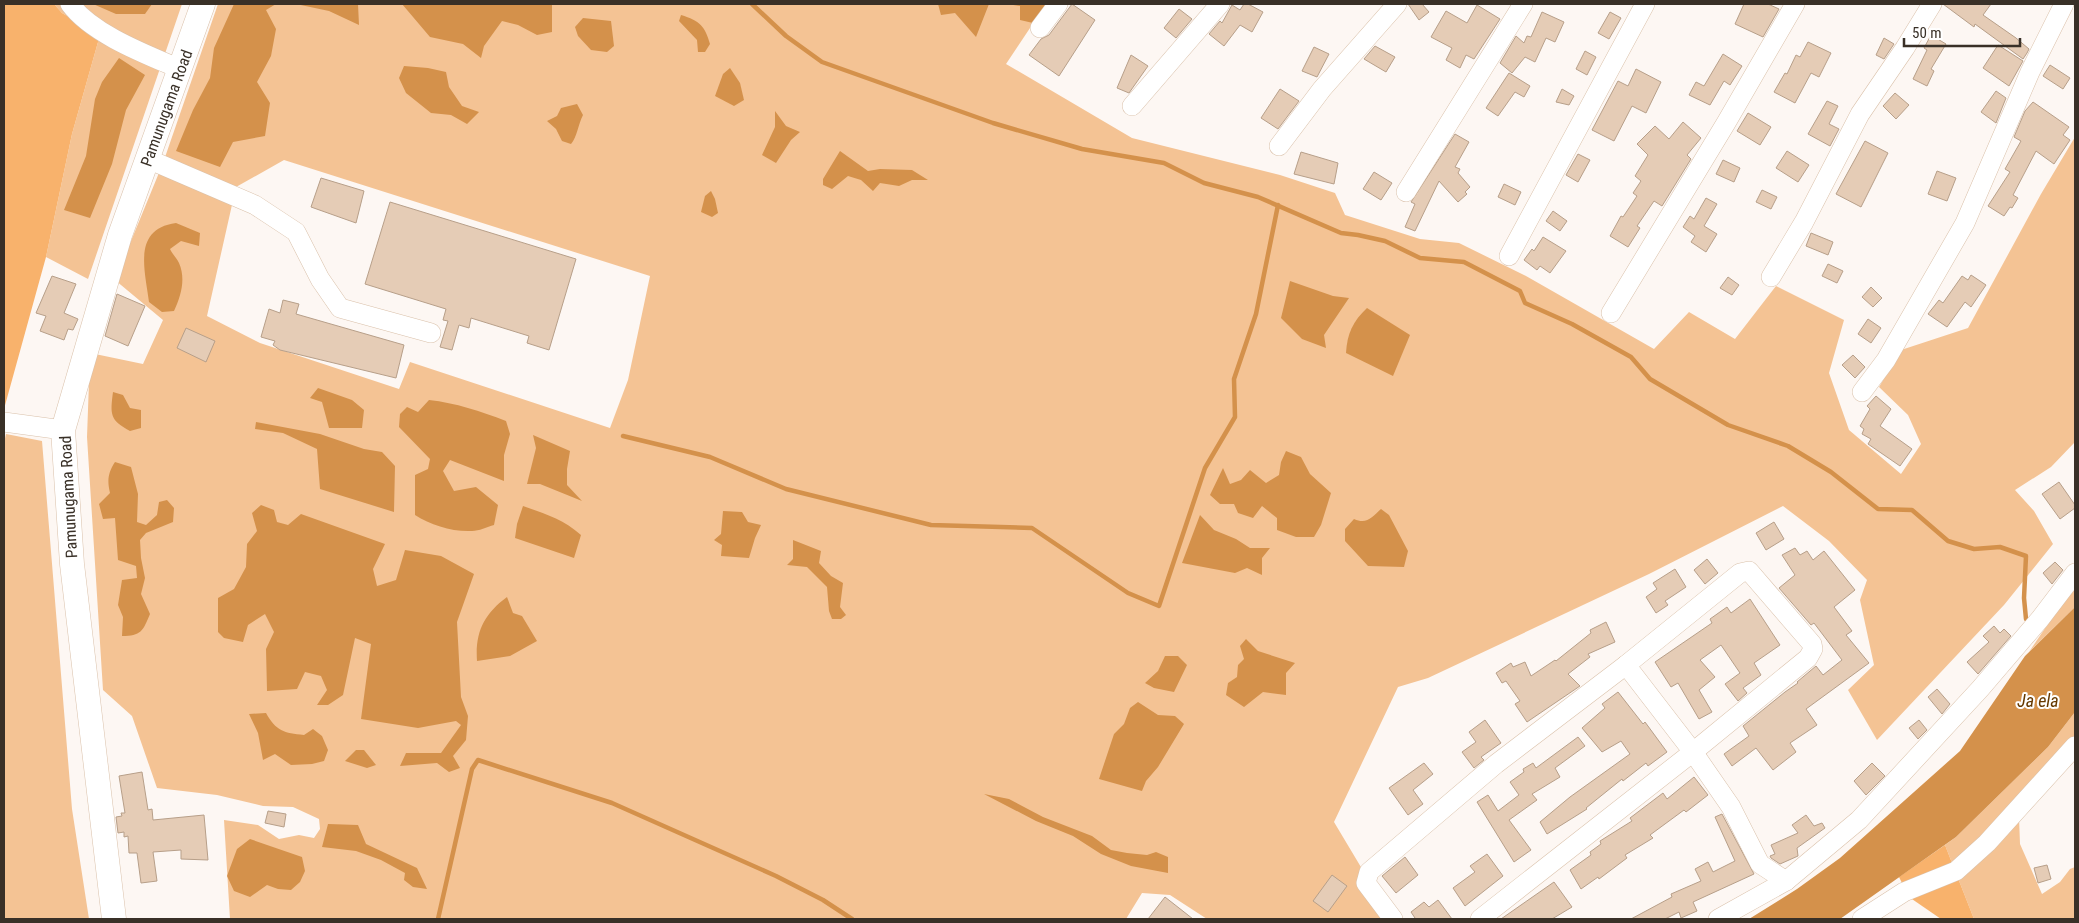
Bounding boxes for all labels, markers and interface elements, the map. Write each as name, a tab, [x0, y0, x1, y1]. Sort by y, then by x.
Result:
scale bar	[1904, 15, 2020, 47]
text: 50 m	[1912, 24, 1942, 42]
street label: Pamunugama Road	[137, 47, 196, 169]
street label: Pamunugama Road	[56, 435, 81, 559]
water label: Ja ela	[2017, 690, 2059, 711]

